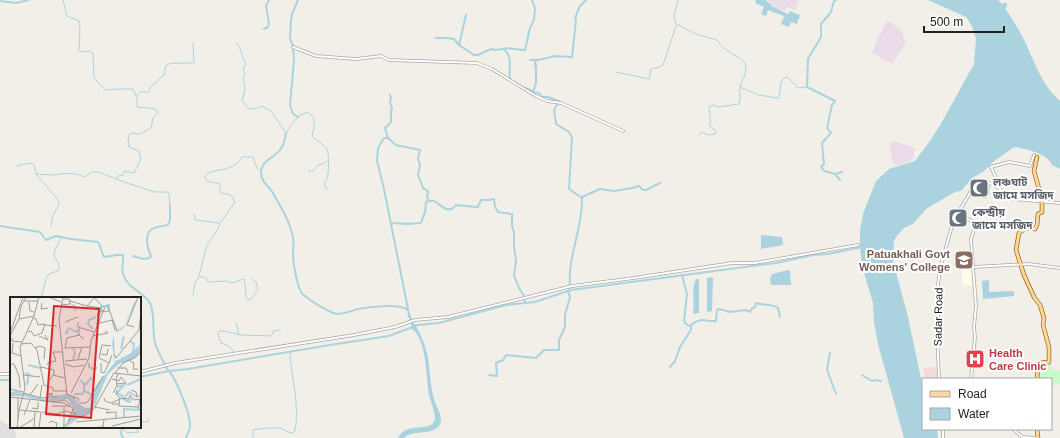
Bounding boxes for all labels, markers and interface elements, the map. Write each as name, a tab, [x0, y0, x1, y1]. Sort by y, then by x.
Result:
scale bar	[924, 8, 1004, 34]
text: 500 m	[930, 15, 963, 29]
place label: লঞ্চঘাট জামে মসজিদ	[992, 176, 1054, 201]
mosque icon: লঞ্চঘাট জামে মসজিদ	[968, 177, 990, 199]
place label: কেন্দ্রীয় জামে মসজিদ	[971, 206, 1033, 231]
mosque icon: কেন্দ্রীয় জামে মসজিদ	[947, 207, 969, 229]
place label: Patuakhali Govt Womens' College	[859, 248, 950, 273]
school or university icon: Patuakhali Govt Womens' College	[953, 249, 975, 271]
street label: Sadar Road	[931, 288, 945, 346]
inset map	[10, 297, 141, 428]
place label: Health Care Clinic	[989, 347, 1046, 372]
hospital icon: Health Care Clinic	[964, 348, 986, 370]
legend	[922, 378, 1052, 430]
text: Road	[958, 387, 987, 401]
text: Water	[958, 407, 990, 421]

